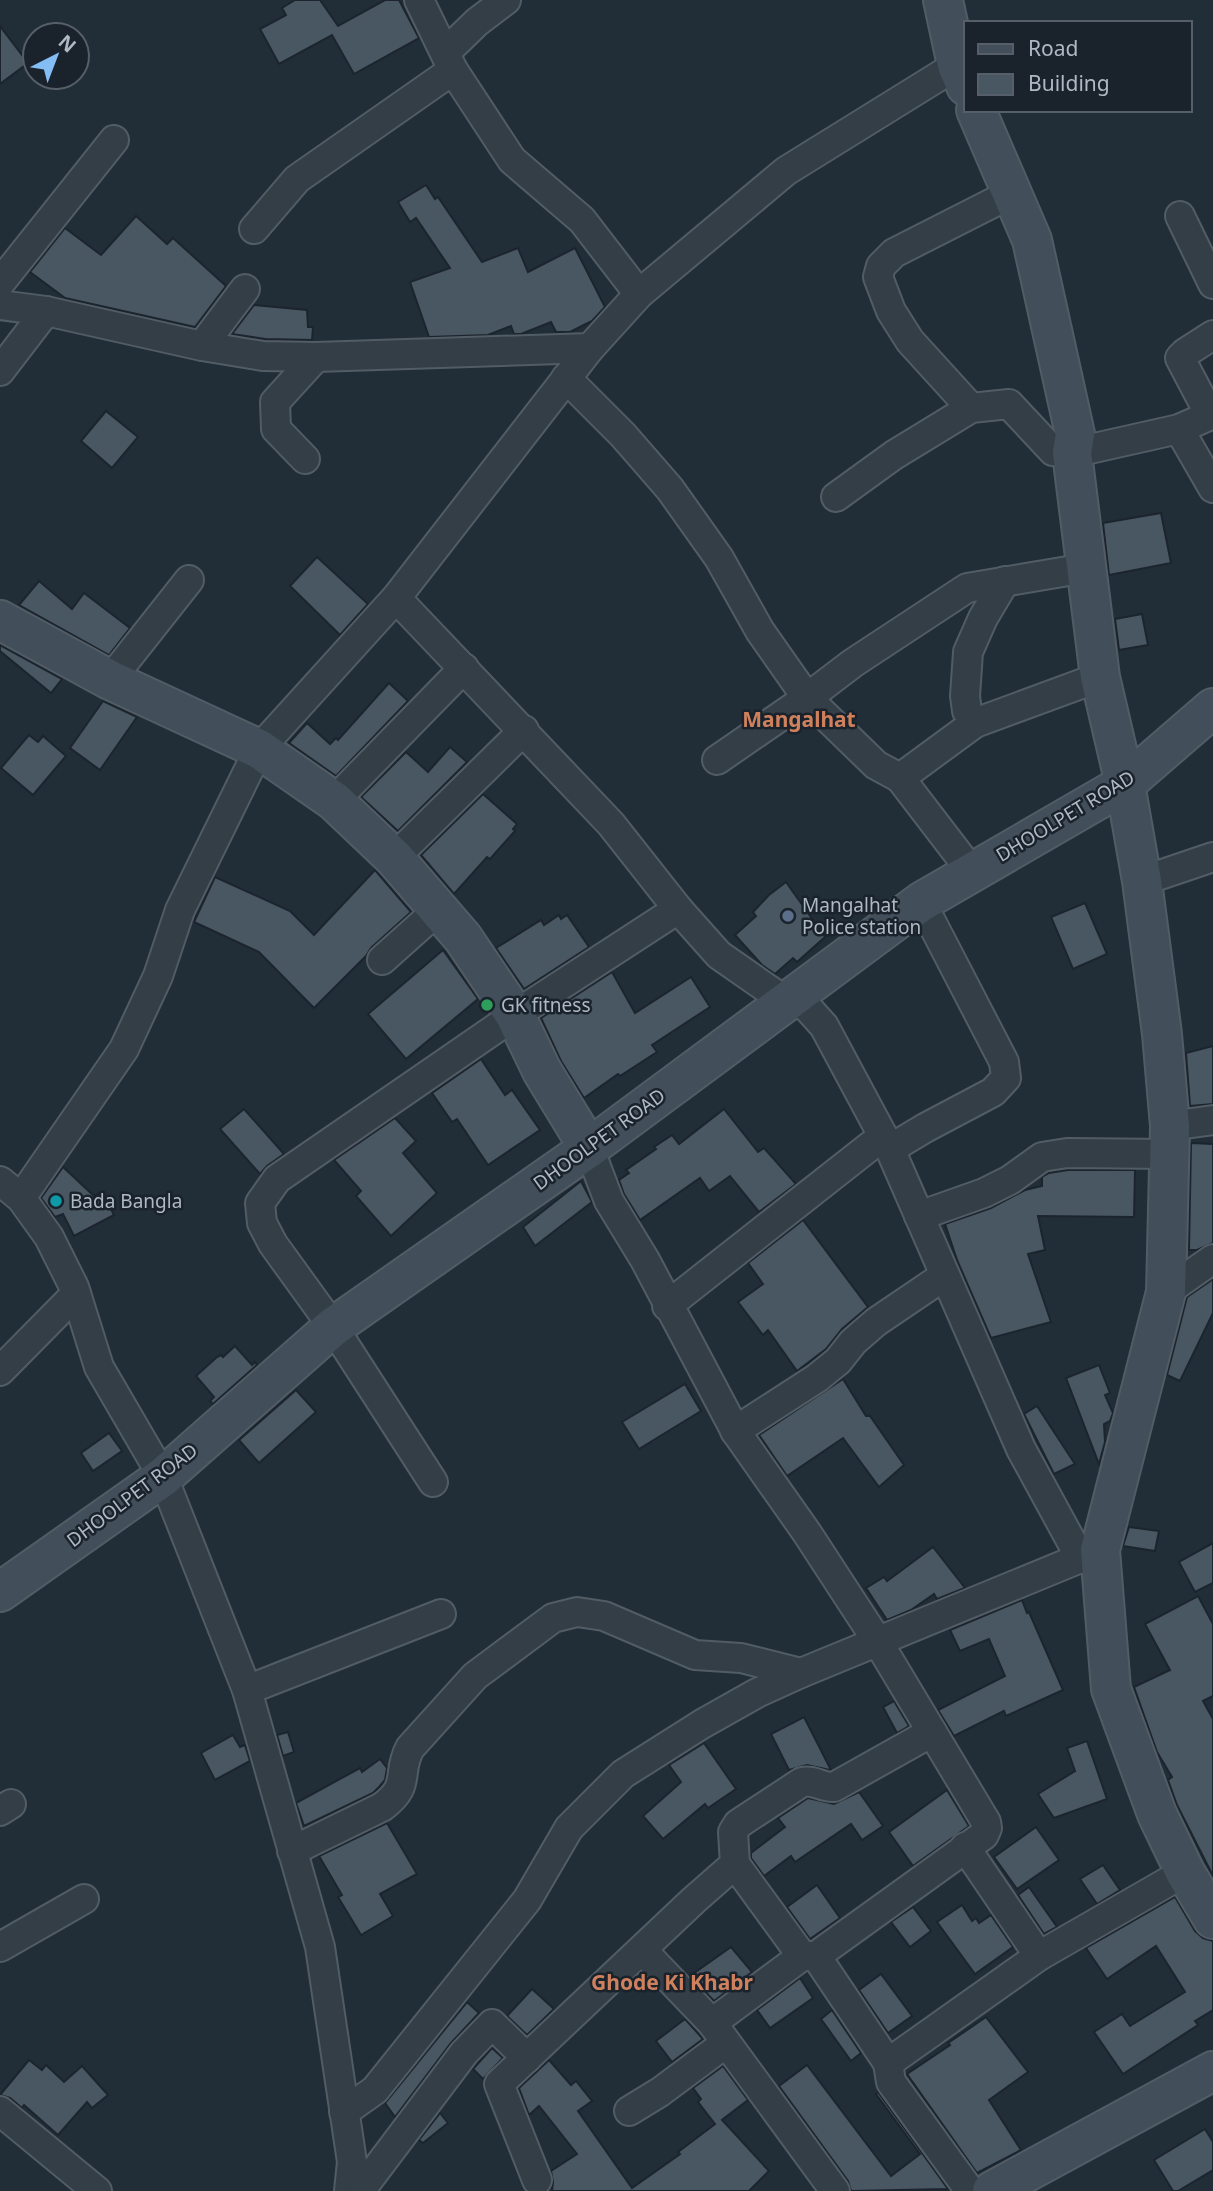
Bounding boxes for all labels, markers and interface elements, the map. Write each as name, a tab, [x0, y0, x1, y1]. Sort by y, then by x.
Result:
north arrow	[21, 21, 91, 91]
legend	[964, 21, 1192, 112]
text: N	[53, 29, 82, 58]
text: Road	[1028, 34, 1078, 62]
text: Building	[1028, 69, 1110, 97]
district label: Mangalhat	[742, 705, 856, 733]
street label: DHOOLPET ROAD	[991, 764, 1139, 868]
place label: Mangalhat Police station	[802, 892, 921, 940]
marker: Mangalhat Police station	[780, 908, 796, 924]
place label: GK fitness	[501, 992, 591, 1018]
marker: GK fitness	[479, 997, 495, 1013]
street label: DHOOLPET ROAD	[528, 1082, 670, 1196]
place label: Bada Bangla	[70, 1188, 182, 1214]
marker: Bada Bangla	[48, 1193, 64, 1209]
street label: DHOOLPET ROAD	[61, 1437, 203, 1553]
district label: Ghode Ki Khabr	[591, 1968, 753, 1996]

